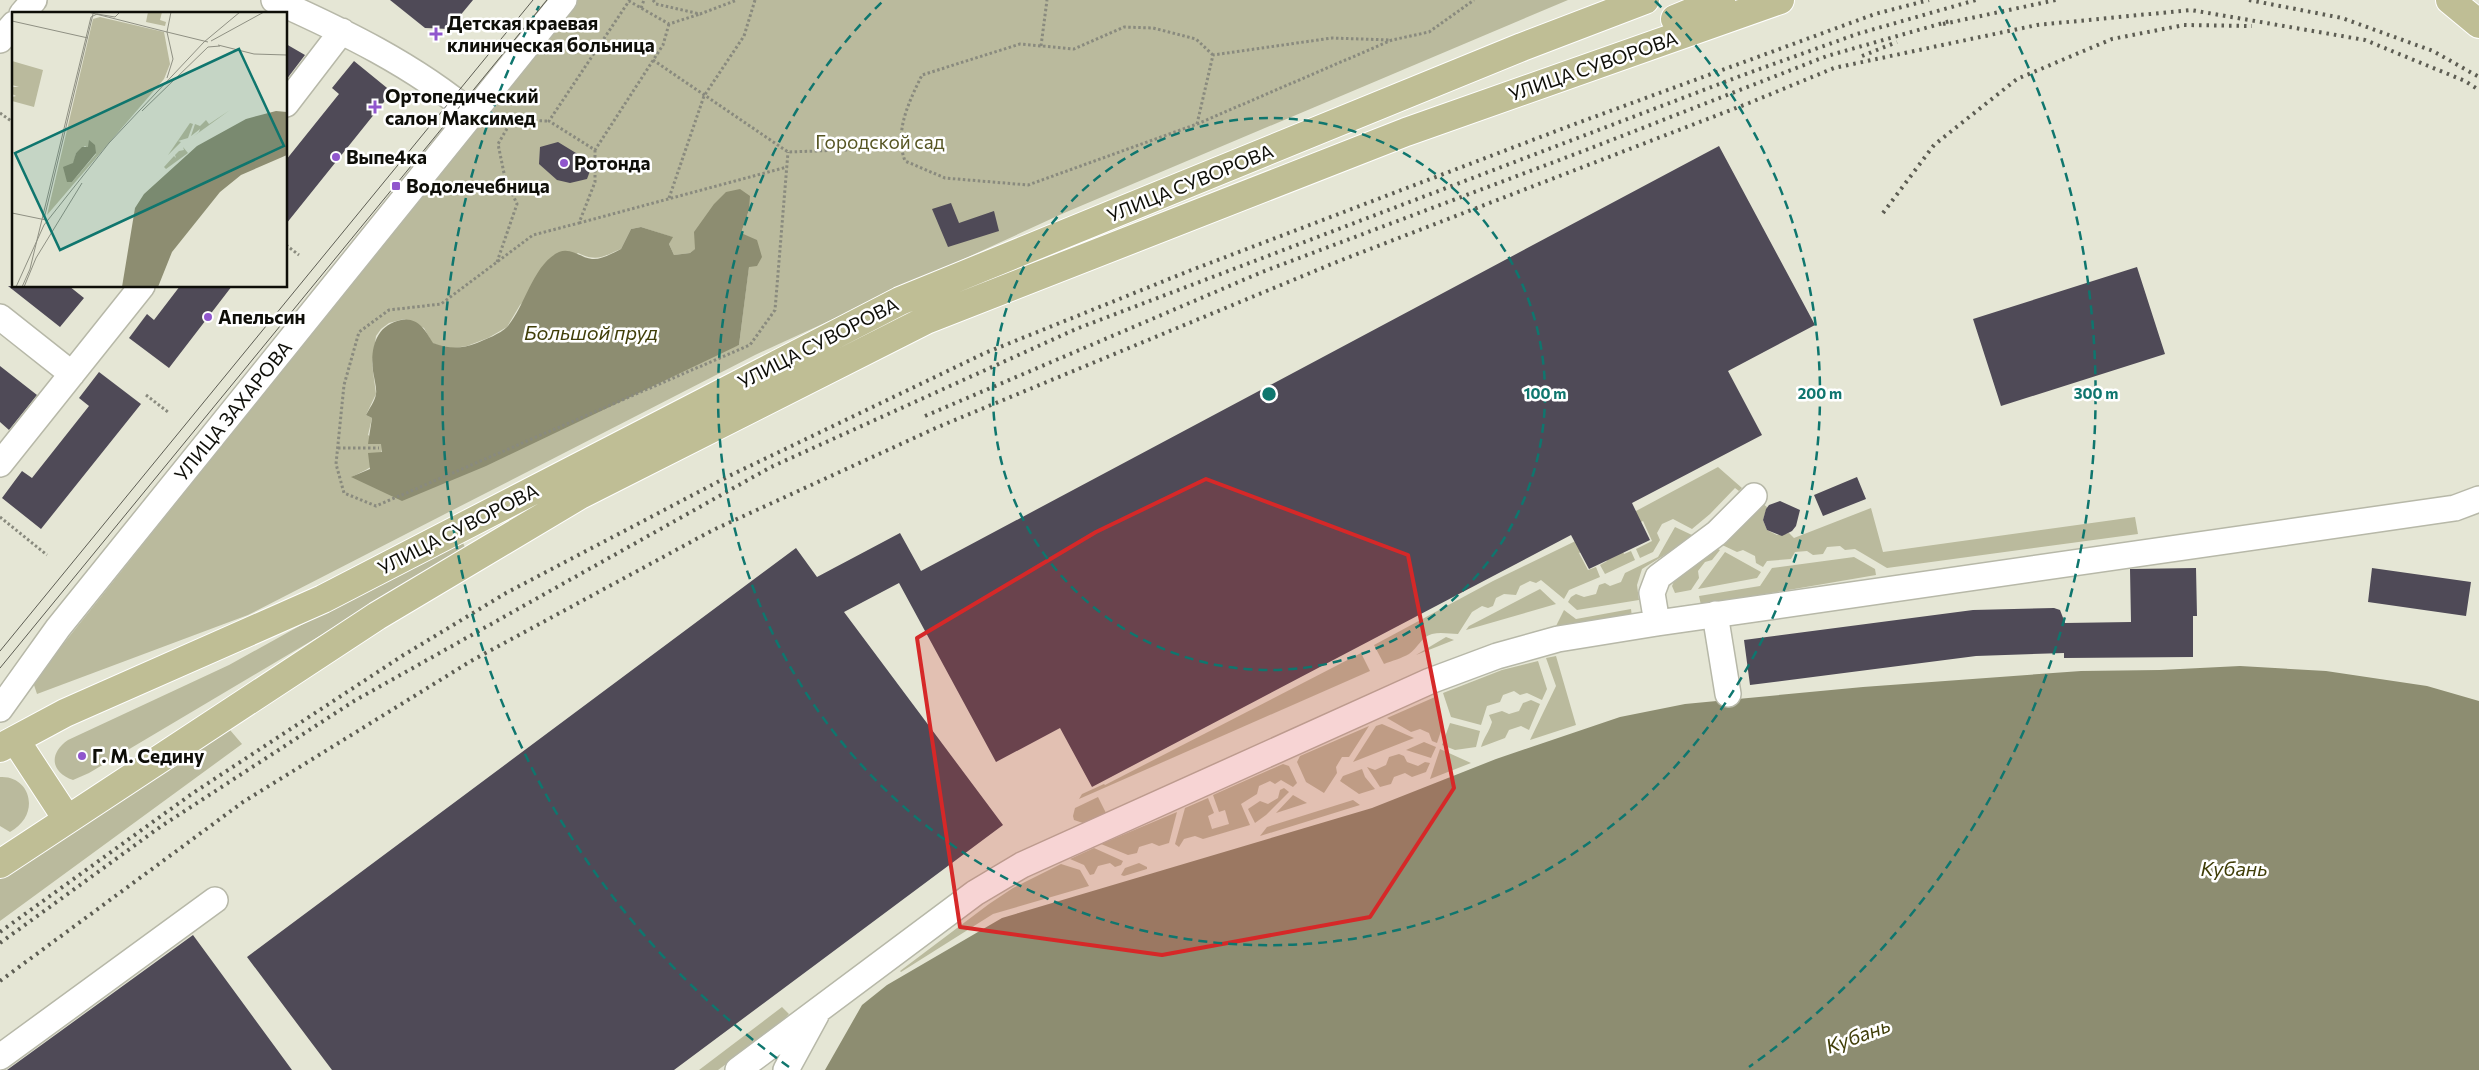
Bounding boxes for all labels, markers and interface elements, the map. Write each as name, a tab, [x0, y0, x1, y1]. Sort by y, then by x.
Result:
place label: Детская краевая клиническая больница	[447, 11, 655, 56]
inset map	[12, 12, 288, 288]
street label: УЛИЦА СУВОРОВА	[1505, 26, 1680, 105]
marker: Детская краевая клиническая больница	[429, 27, 443, 41]
place label: Ортопедический салон Максимед	[385, 84, 539, 129]
marker: Ортопедический салон Максимед	[369, 101, 381, 113]
park label: Городской сад	[815, 130, 945, 153]
street label: УЛИЦА СУВОРОВА	[1103, 139, 1276, 226]
place label: Выпе4ка	[346, 145, 427, 168]
marker: Выпе4ка	[330, 151, 342, 163]
place label: Ротонда	[574, 151, 650, 174]
marker: Ротонда	[558, 157, 570, 169]
place label: Водолечебница	[406, 174, 550, 197]
marker: Водолечебница	[390, 180, 402, 192]
street label: УЛИЦА СУВОРОВА	[734, 292, 902, 393]
place label: Апельсин	[218, 305, 305, 328]
marker: Апельсин	[202, 311, 214, 323]
water label: Большой пруд	[524, 320, 658, 344]
street label: УЛИЦА ЗАХАРОВА	[169, 336, 296, 485]
text: 100 m	[1524, 384, 1566, 402]
text: 200 m	[1798, 384, 1842, 402]
text: 300 m	[2074, 384, 2118, 402]
centre of rings	[1260, 385, 1278, 403]
street label: УЛИЦА СУВОРОВА	[374, 478, 542, 579]
place label: Г. М. Седину	[92, 744, 205, 767]
marker: Г. М. Седину	[76, 750, 88, 762]
water label: Кубань	[2200, 856, 2268, 880]
water label: Кубань	[1822, 1012, 1893, 1058]

